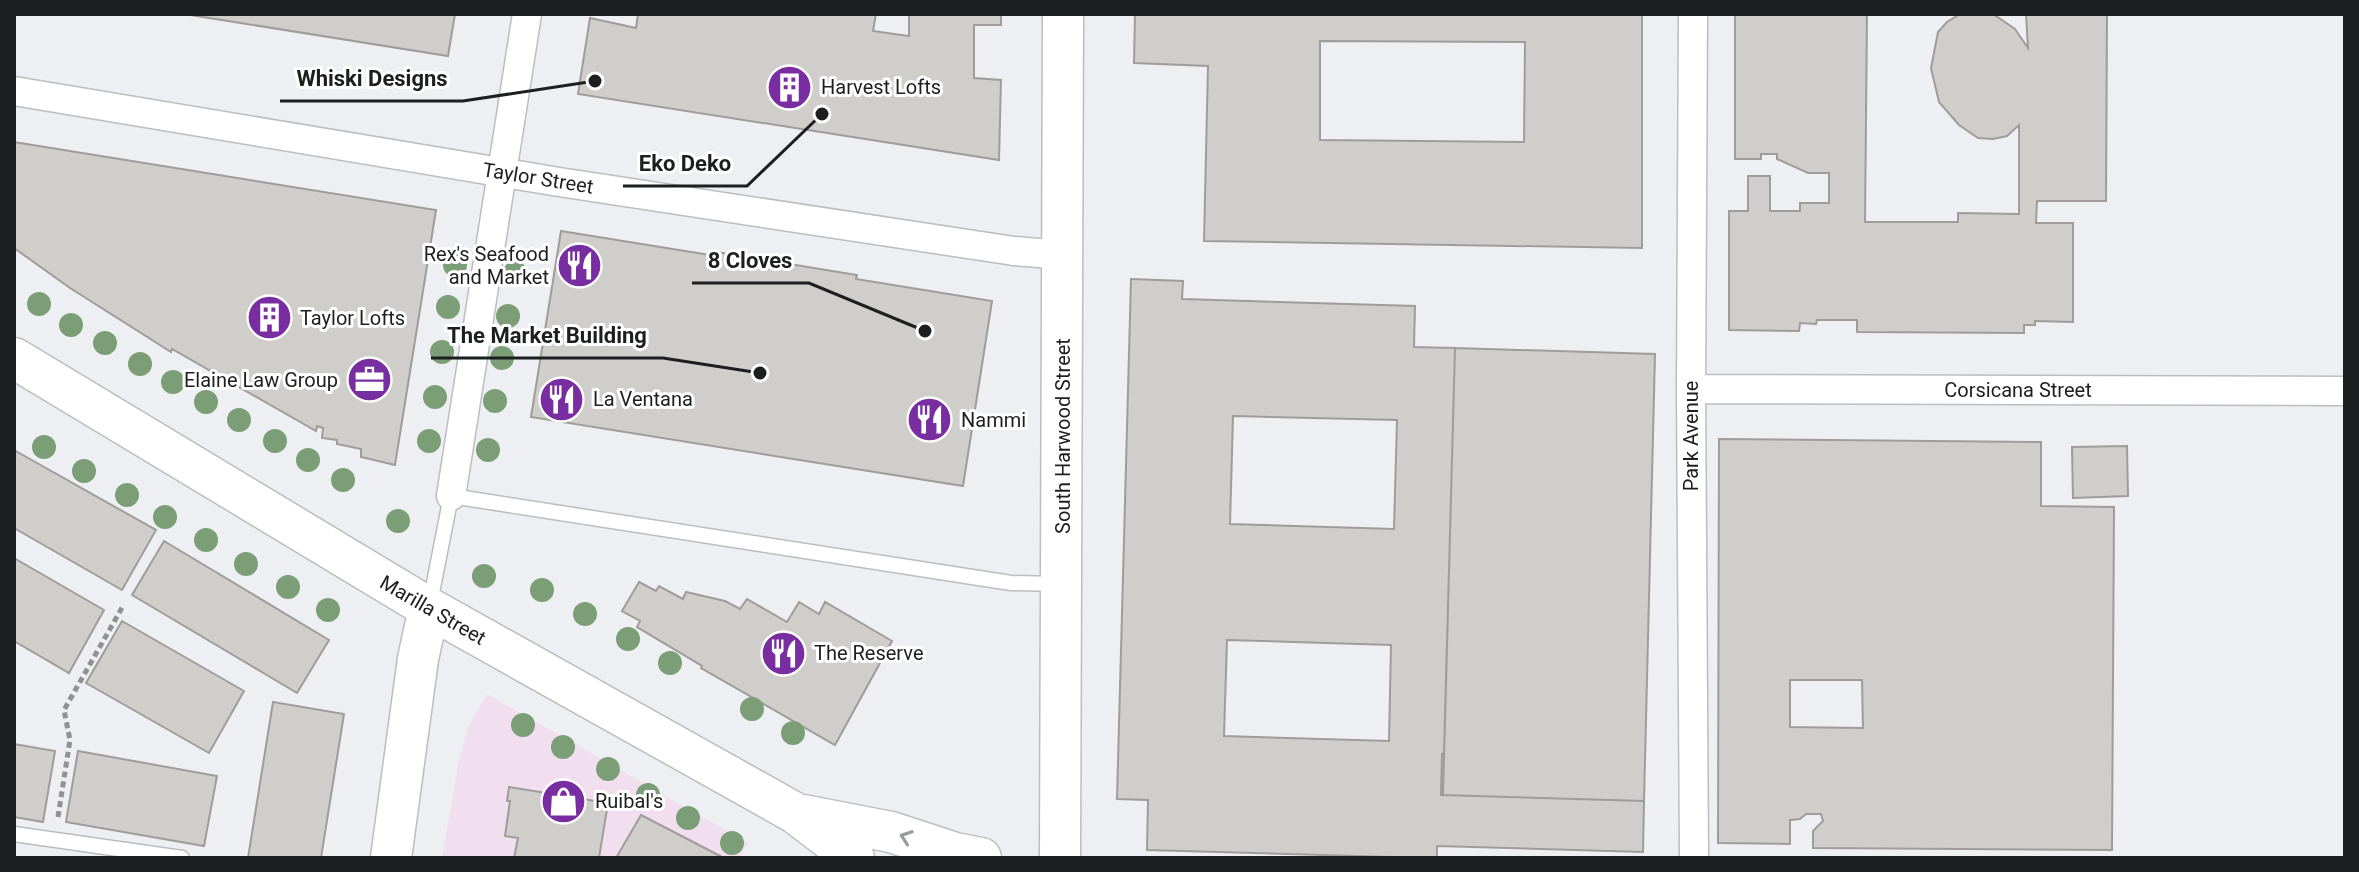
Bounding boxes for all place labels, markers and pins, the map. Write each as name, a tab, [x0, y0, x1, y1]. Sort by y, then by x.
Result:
callout: Whiski Designs	[280, 55, 463, 101]
building icon: Harvest Lofts	[766, 63, 814, 111]
place label: Harvest Lofts	[821, 75, 941, 99]
callout: Eko Deko	[623, 140, 747, 186]
callout: 8 Cloves	[692, 237, 809, 283]
restaurant icon: Rex's Seafood and Market	[556, 241, 604, 289]
place label: Rex's Seafood and Market	[424, 242, 549, 289]
building icon: Taylor Lofts	[245, 294, 293, 342]
place label: Taylor Lofts	[300, 306, 405, 330]
callout: The Market Building	[431, 312, 663, 358]
office icon: Elaine Law Group	[345, 356, 393, 404]
place label: Elaine Law Group	[184, 368, 338, 392]
restaurant icon: La Ventana	[538, 375, 586, 423]
place label: La Ventana	[593, 387, 693, 411]
restaurant icon: Nammi	[906, 396, 954, 444]
place label: Nammi	[961, 408, 1026, 432]
restaurant icon: The Reserve	[759, 629, 807, 677]
place label: The Reserve	[814, 641, 924, 665]
shop icon: Ruibal's	[540, 777, 588, 825]
place label: Ruibal's	[595, 789, 663, 813]

